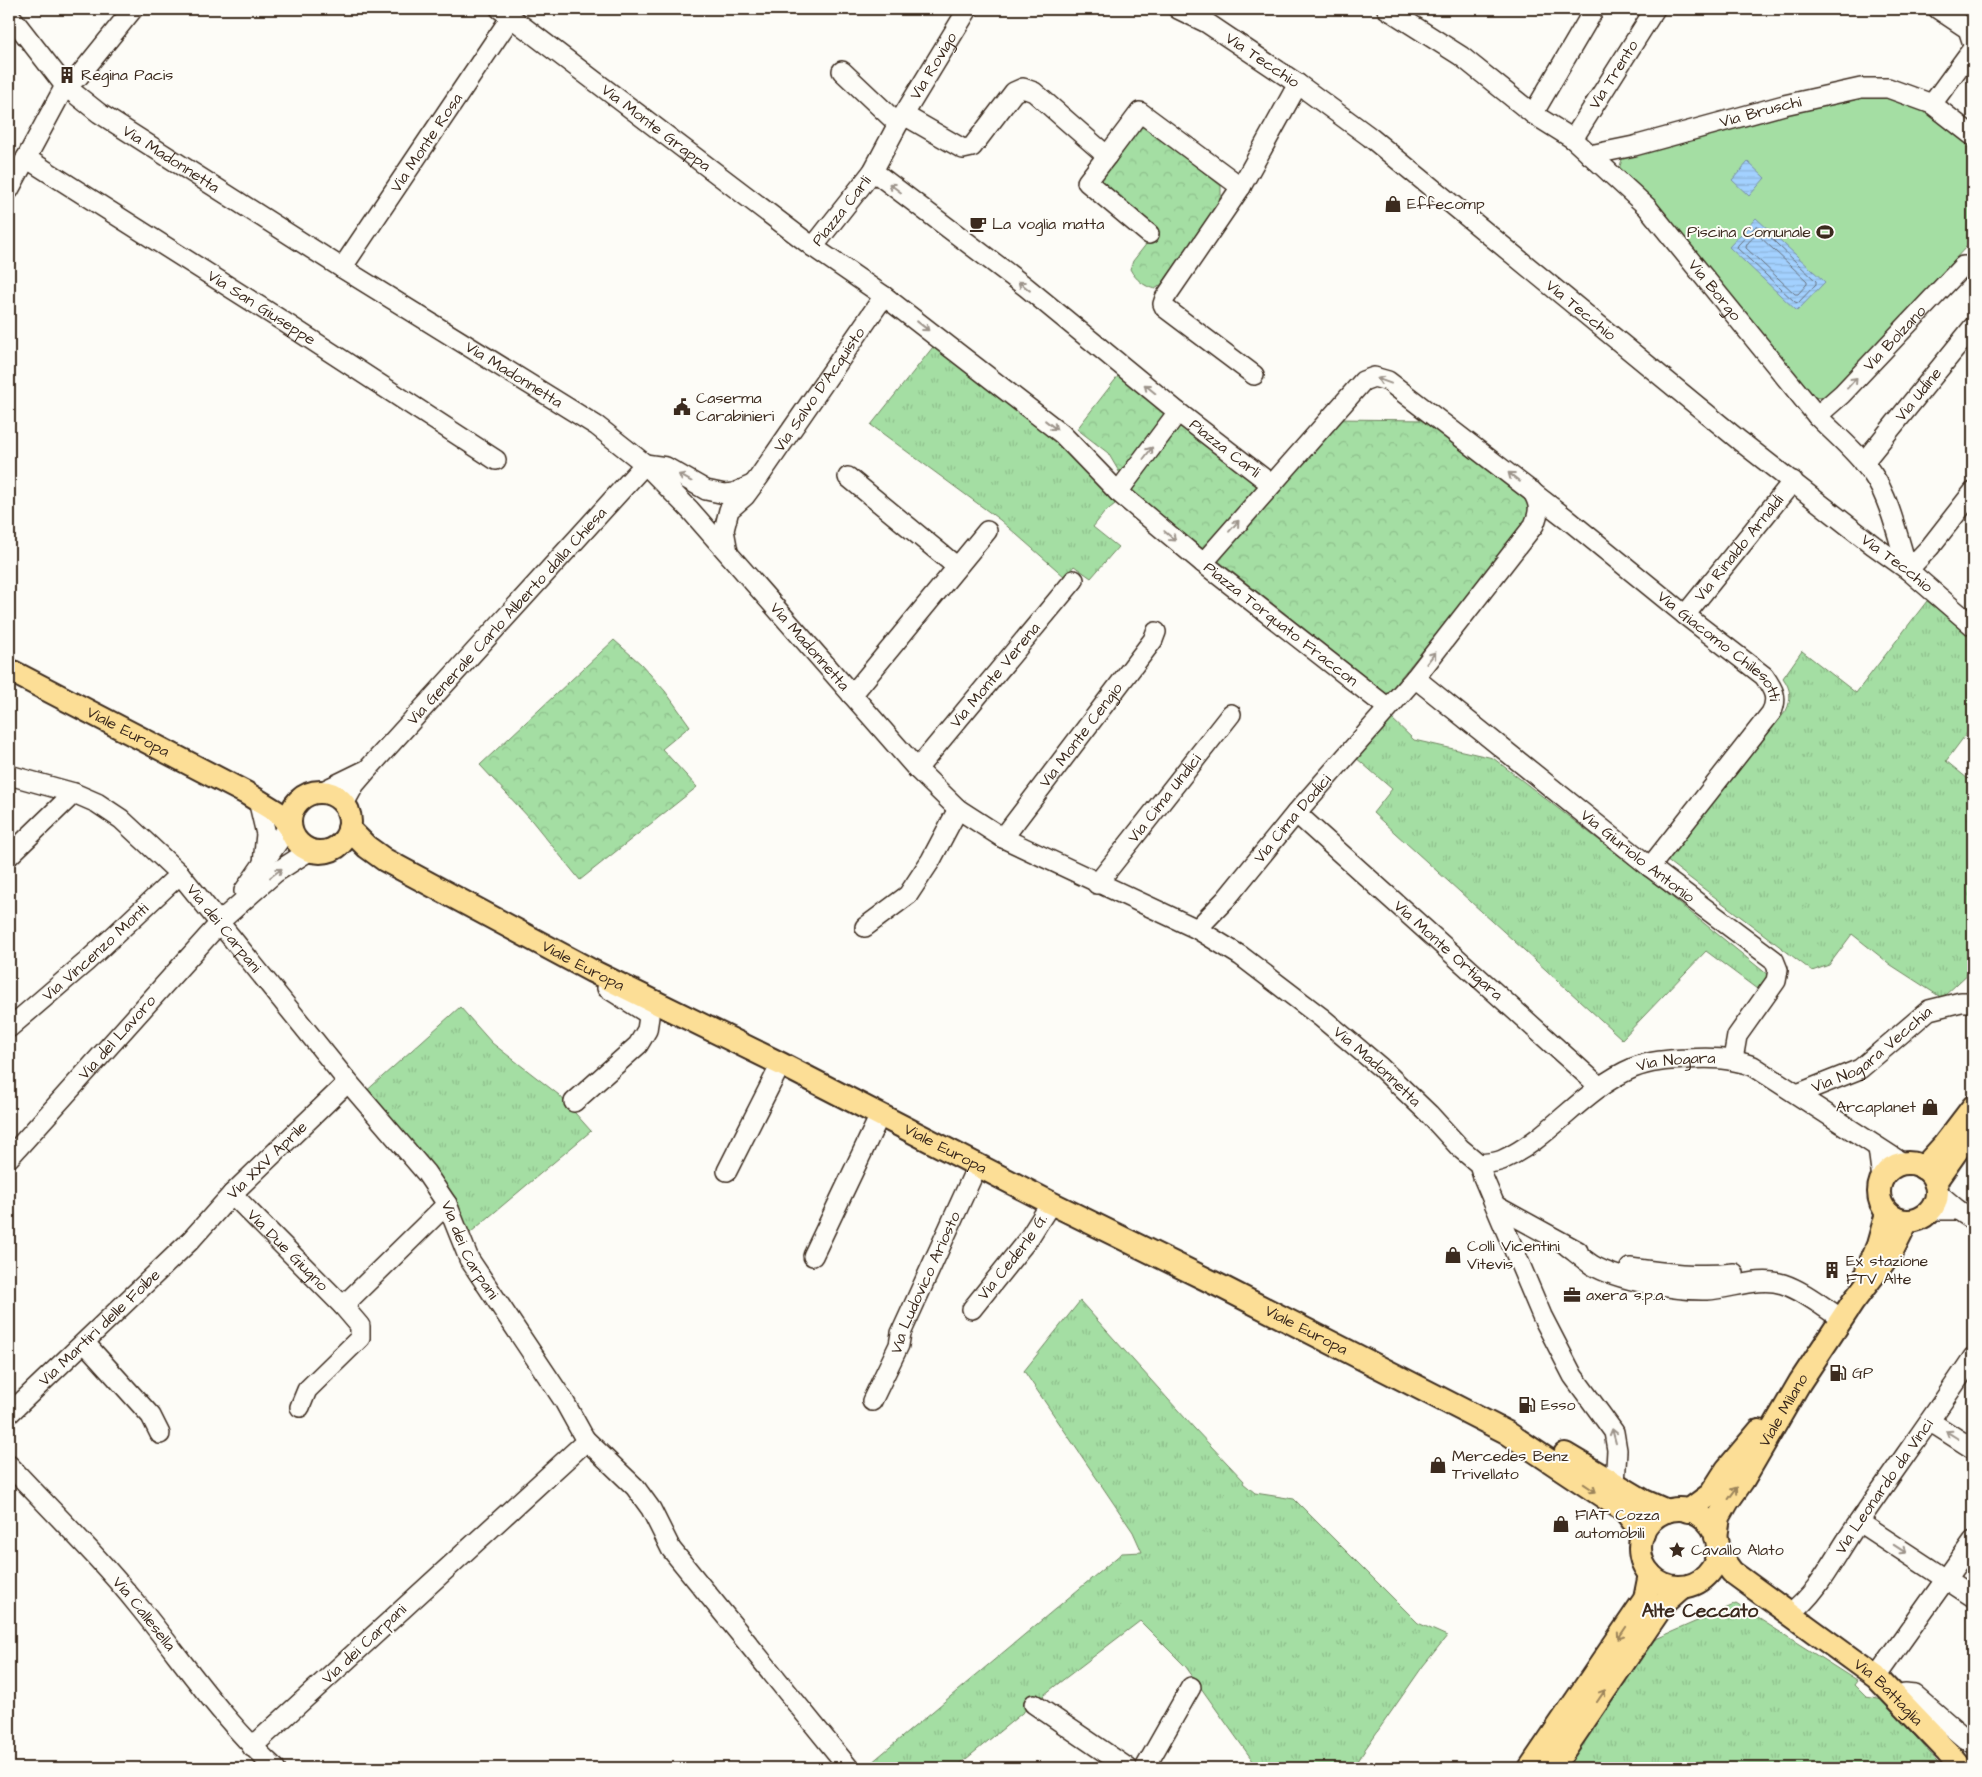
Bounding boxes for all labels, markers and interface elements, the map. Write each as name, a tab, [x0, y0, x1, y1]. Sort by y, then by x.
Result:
street label: Via Tecchio	[1221, 27, 1304, 93]
street label: Via Rovigo	[904, 28, 962, 104]
street label: Via Trento	[1583, 36, 1644, 114]
place label: Regina Pacis	[81, 64, 173, 87]
building icon: Regina Pacis	[57, 65, 77, 85]
street label: Via Monte Grappa	[597, 79, 716, 177]
street label: Via Monte Rosa	[385, 89, 468, 197]
street label: Via Bruschi	[1717, 90, 1804, 133]
street label: Via Madonnetta	[118, 120, 224, 198]
street label: Piazza Carli	[807, 171, 877, 251]
one-way arrow	[889, 182, 902, 193]
place label: Effecomp	[1407, 193, 1485, 215]
shop icon: Effecomp	[1383, 194, 1403, 214]
place label: La voglia matta	[992, 213, 1104, 236]
cafe icon: La voglia matta	[968, 214, 988, 234]
place label: Piscina Comunale	[1687, 221, 1811, 243]
sports icon: Piscina Comunale	[1815, 222, 1835, 242]
street label: Via Borgo	[1683, 255, 1746, 326]
street label: Via San Giuseppe	[203, 265, 320, 351]
street label: Via Tecchio	[1541, 275, 1621, 346]
one-way arrow	[1018, 280, 1031, 291]
street label: Via Bolzano	[1858, 301, 1931, 376]
one-way arrow	[916, 320, 929, 331]
street label: Via Salvo D'Acquisto	[768, 323, 870, 456]
street label: Via Madonnetta	[461, 336, 567, 413]
street label: Via Udine	[1890, 363, 1947, 426]
one-way arrow	[1377, 376, 1392, 385]
one-way arrow	[1846, 376, 1858, 389]
one-way arrow	[1144, 383, 1157, 394]
place label: Caserma Carabinieri	[696, 387, 775, 427]
public building icon: Caserma Carabinieri	[672, 397, 692, 417]
street label: Piazza Carli	[1185, 414, 1265, 483]
one-way arrow	[1044, 420, 1058, 430]
one-way arrow	[1142, 447, 1153, 460]
one-way arrow	[1508, 472, 1521, 483]
one-way arrow	[678, 473, 693, 482]
street label: Via Rinaldo Arnaldi	[1689, 490, 1789, 606]
street label: Via Generale Carlo Alberto dalla Chiesa	[402, 502, 612, 730]
one-way arrow	[1229, 520, 1240, 533]
street label: Via Tecchio	[1856, 529, 1938, 598]
one-way arrow	[1163, 530, 1176, 541]
street label: Piazza Torquato Fraccon	[1199, 557, 1363, 691]
street label: Via Giacomo Chilesotti	[1652, 586, 1786, 702]
street label: Via Madonnetta	[765, 597, 855, 696]
street label: Via Monte Verena	[945, 618, 1045, 733]
one-way arrow	[1425, 651, 1436, 664]
street label: Via Monte Cengio	[1034, 678, 1128, 792]
street label: Viale Europa	[83, 701, 173, 762]
street label: Via Cima Undici	[1122, 749, 1207, 848]
street label: Via Cima Dodici	[1248, 769, 1337, 868]
street label: Via Giuriolo Antonio	[1576, 804, 1699, 908]
one-way arrow	[269, 868, 283, 878]
street label: Via dei Carpani	[181, 879, 267, 978]
street label: Via Monte Ortigara	[1389, 895, 1508, 1005]
street label: Via Vincenzo Monti	[37, 898, 154, 1006]
street label: Viale Europa	[538, 935, 628, 996]
street label: Via del Lavoro	[73, 990, 161, 1085]
street label: Via Nogara Vecchia	[1808, 1001, 1937, 1098]
street label: Via Madonnetta	[1329, 1021, 1426, 1112]
street label: Via Nogara	[1634, 1047, 1716, 1077]
place label: Arcaplanet	[1836, 1096, 1917, 1118]
shop icon: Arcaplanet	[1920, 1097, 1940, 1117]
street label: Via XXV Aprile	[222, 1116, 312, 1204]
street label: Viale Europa	[900, 1118, 991, 1179]
street label: Via dei Carpani	[436, 1197, 504, 1304]
street label: Via Due Giugno	[242, 1204, 333, 1296]
street label: Via Ludovico Ariosto	[885, 1208, 966, 1358]
street label: Via Cederle G.	[972, 1210, 1053, 1305]
place label: Colli Vicentini Vitevis	[1467, 1235, 1560, 1275]
shop icon: Colli Vicentini Vitevis	[1443, 1245, 1463, 1265]
place label: Ex stazione FTV Alte	[1846, 1250, 1928, 1290]
building icon: Ex stazione FTV Alte	[1822, 1260, 1842, 1280]
street label: Via Martiri delle Foibe	[34, 1264, 165, 1391]
place label: axera s.p.a.	[1586, 1284, 1666, 1306]
office icon: axera s.p.a.	[1562, 1285, 1582, 1305]
street label: Viale Europa	[1261, 1300, 1352, 1360]
place label: GP	[1852, 1362, 1873, 1384]
fuel station icon: GP	[1828, 1363, 1848, 1383]
street label: Viale Milano	[1754, 1369, 1814, 1451]
place label: Esso	[1541, 1394, 1576, 1416]
fuel station icon: Esso	[1517, 1395, 1537, 1415]
street label: Via Leonardo da Vinci	[1830, 1414, 1939, 1558]
one-way arrow	[1608, 1428, 1618, 1444]
one-way arrow	[1945, 1430, 1959, 1440]
place label: Mercedes Benz Trivellato	[1452, 1445, 1569, 1485]
shop icon: Mercedes Benz Trivellato	[1428, 1455, 1448, 1475]
one-way arrow	[1583, 1483, 1597, 1493]
one-way arrow	[1728, 1487, 1739, 1500]
place label: FIAT Cozza automobili	[1575, 1504, 1659, 1544]
shop icon: FIAT Cozza automobili	[1551, 1514, 1571, 1534]
place label: Cavallo Alato	[1691, 1539, 1784, 1561]
place icon: Cavallo Alato	[1667, 1540, 1687, 1560]
one-way arrow	[1892, 1544, 1906, 1554]
street label: Via Callesella	[107, 1572, 181, 1656]
district label: Alte Ceccato	[1642, 1598, 1759, 1625]
street label: Via dei Carpani	[317, 1599, 412, 1689]
one-way arrow	[1617, 1626, 1627, 1640]
street label: Via Battaglia	[1849, 1653, 1928, 1731]
one-way arrow	[1596, 1690, 1606, 1704]

